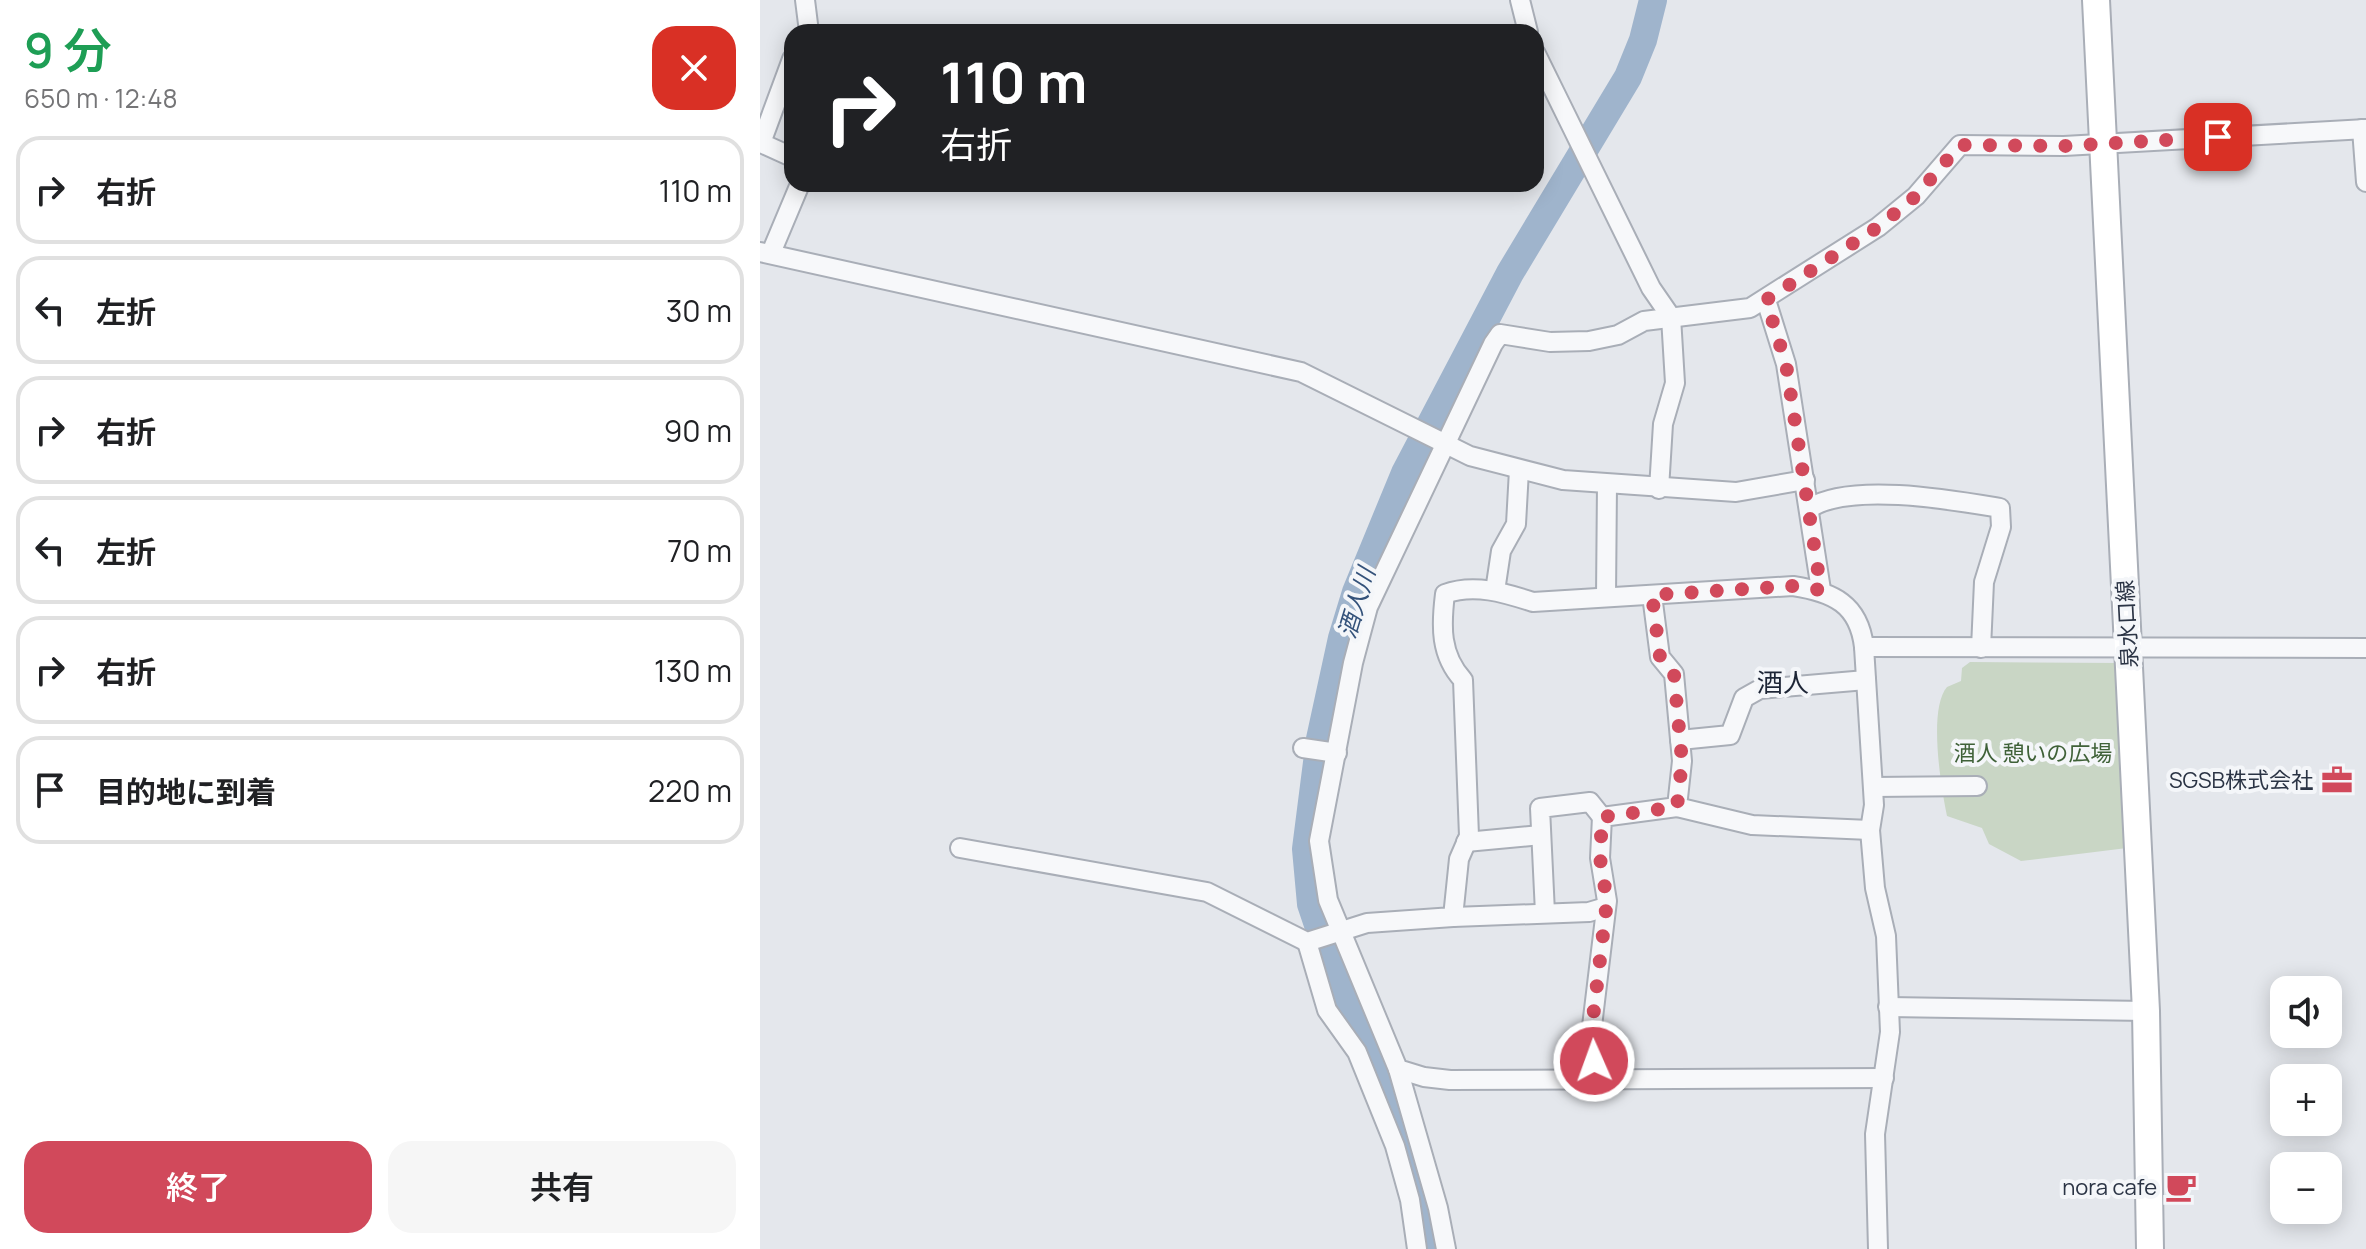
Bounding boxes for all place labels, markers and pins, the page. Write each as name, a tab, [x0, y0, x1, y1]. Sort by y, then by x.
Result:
pin	[2184, 103, 2252, 171]
office icon: SGSB株式会社	[2320, 763, 2354, 797]
place label: SGSB株式会社	[2169, 765, 2313, 795]
cafe icon: nora cafe	[2164, 1170, 2198, 1204]
place label: nora cafe	[2062, 1172, 2157, 1202]

